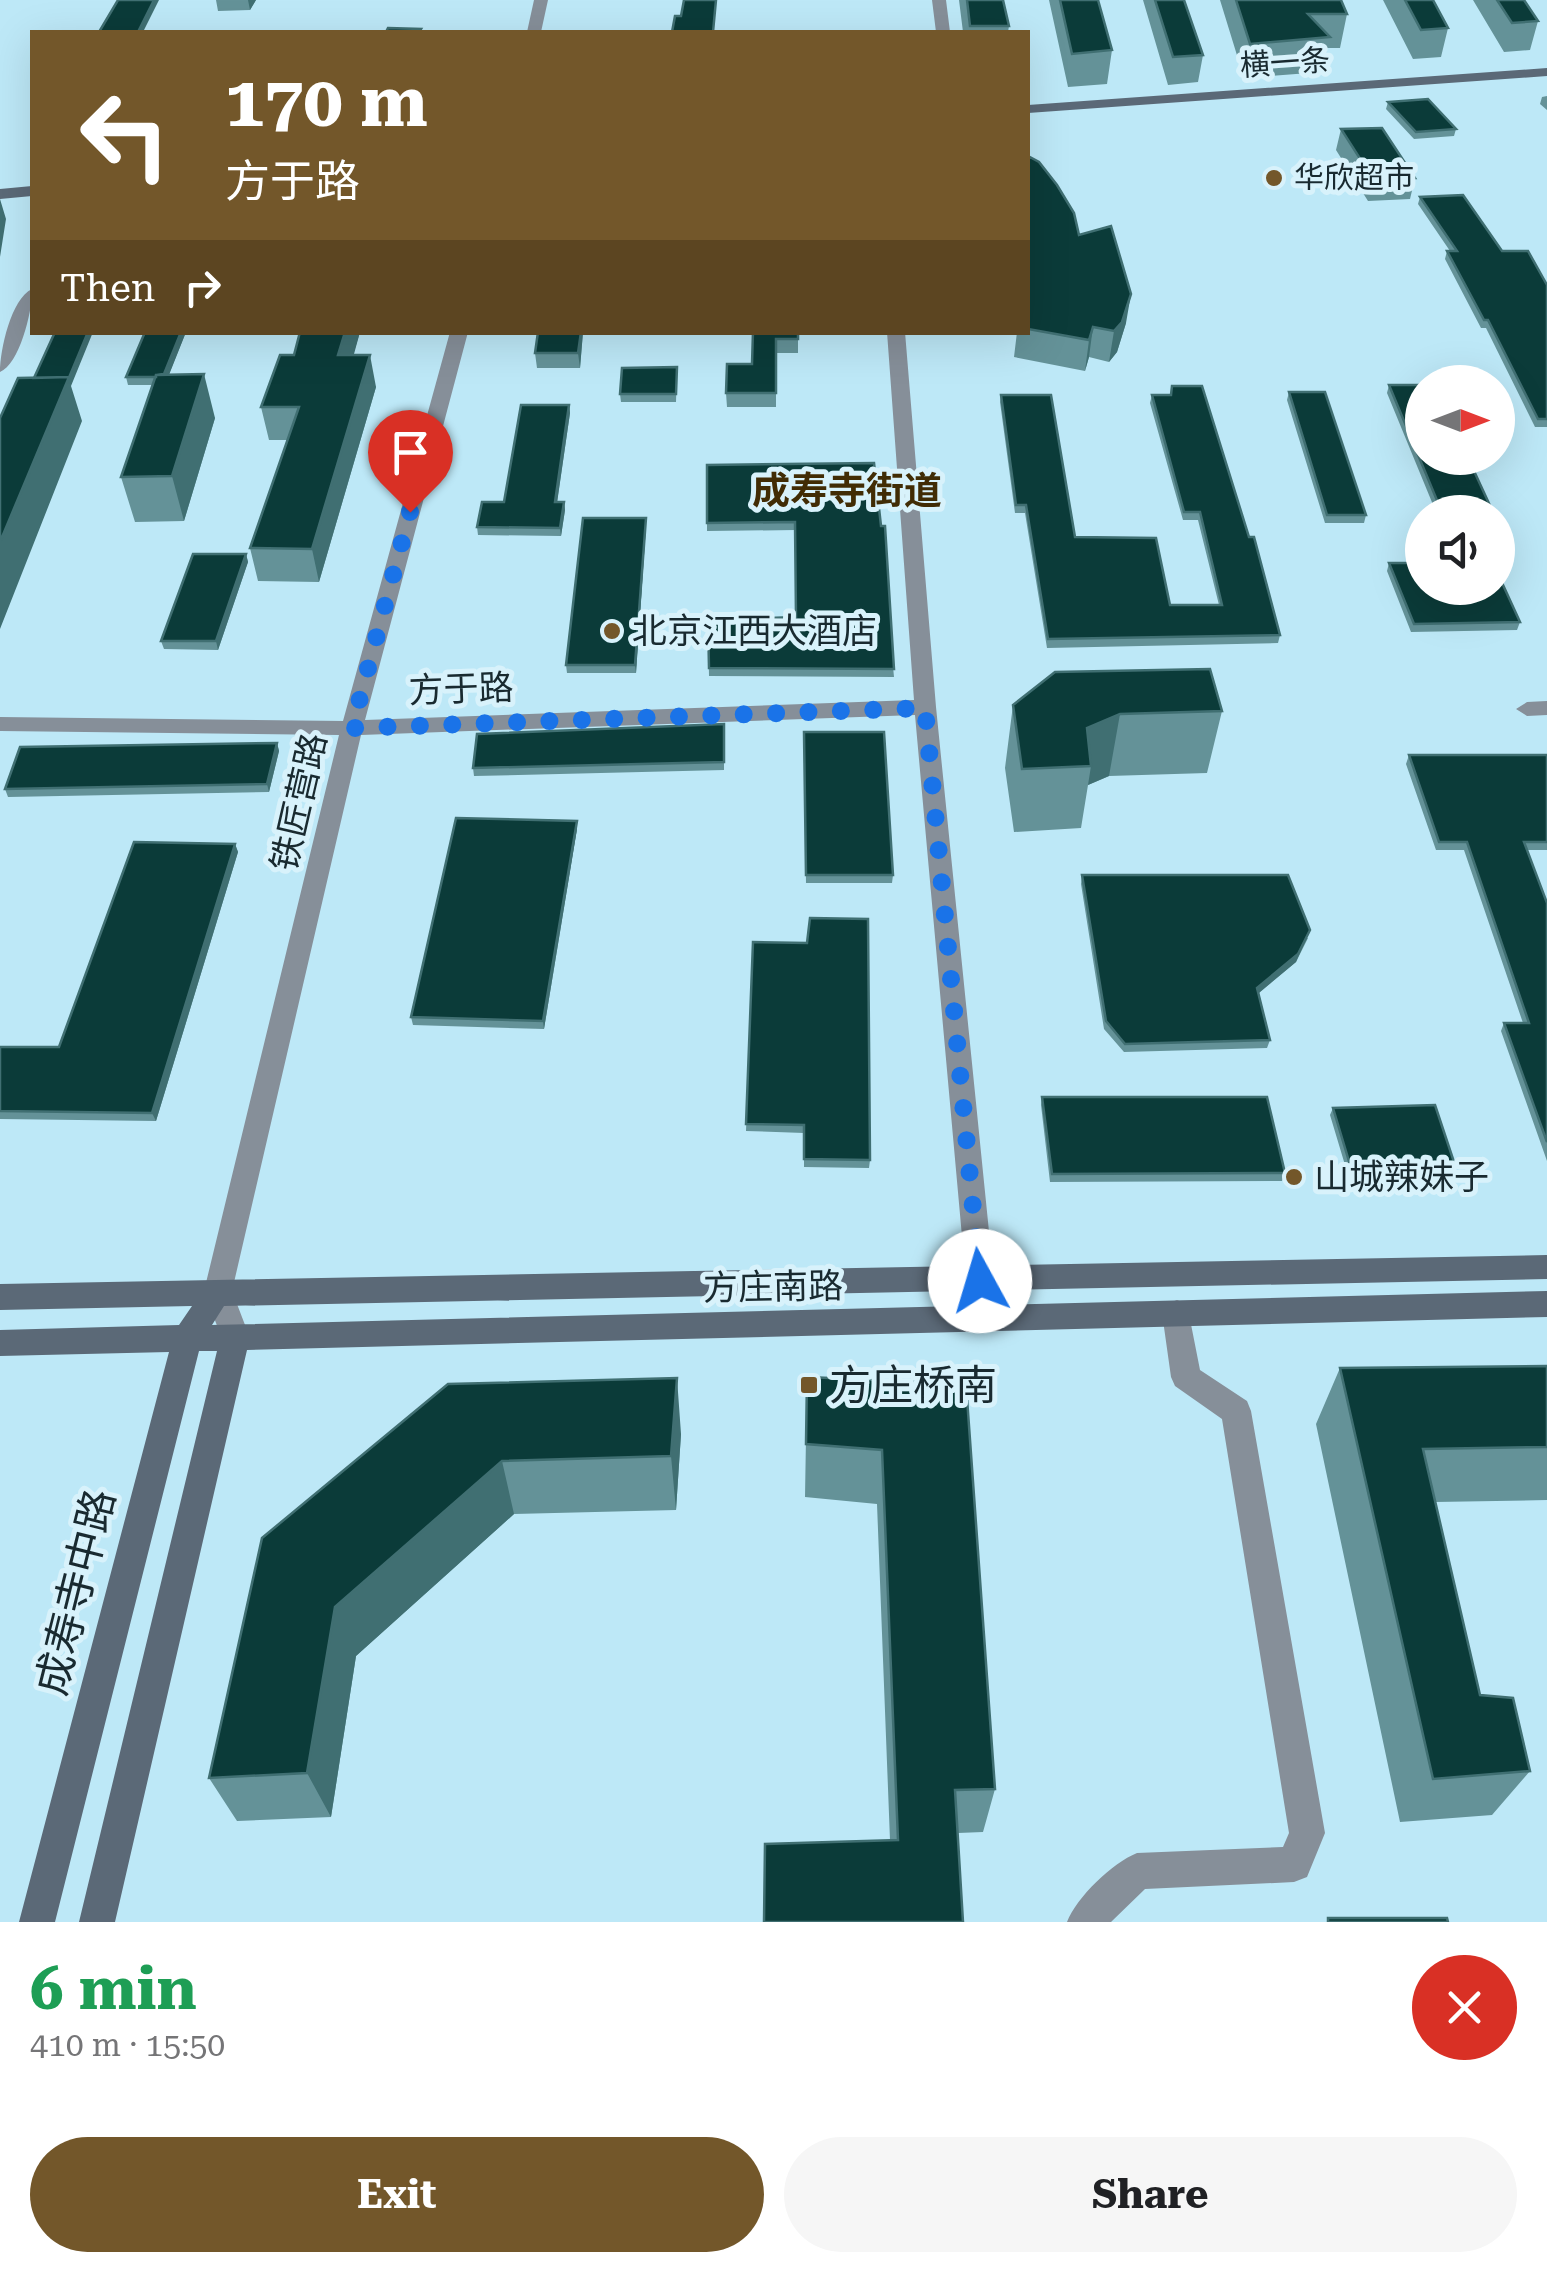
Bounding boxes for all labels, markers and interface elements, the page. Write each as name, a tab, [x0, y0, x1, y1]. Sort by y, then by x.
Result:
street label: 横一条	[1239, 42, 1331, 83]
text: 170 m	[225, 61, 428, 143]
icon: left	[60, 70, 190, 200]
text: 方于路	[225, 155, 360, 208]
place label: 华欣超市	[1294, 160, 1414, 195]
marker: 华欣超市	[1263, 167, 1285, 189]
icon: right	[175, 260, 230, 315]
text: Then	[60, 266, 155, 310]
north arrow	[1405, 365, 1515, 475]
map controls	[1405, 365, 1515, 605]
pin	[368, 410, 453, 513]
icon: arrive	[383, 425, 438, 480]
district label: 成寿寺街道	[752, 469, 942, 513]
button: sound	[1405, 495, 1515, 605]
place label: 北京江西大酒店	[632, 611, 877, 652]
marker: 北京江西大酒店	[601, 620, 623, 642]
street label: 方于路	[408, 667, 514, 712]
street label: 铁匠营路	[264, 729, 335, 875]
place label: 山城辣妹子	[1314, 1157, 1489, 1198]
marker: 山城辣妹子	[1283, 1166, 1305, 1188]
position arrow	[928, 1229, 1032, 1333]
street label: 方庄南路	[703, 1266, 843, 1309]
place label: 方庄桥南	[829, 1361, 997, 1410]
marker: 方庄桥南	[798, 1374, 820, 1396]
street label: 成寿寺中路	[26, 1484, 125, 1700]
text: 6 min	[30, 1953, 197, 2024]
button: close	[1412, 1955, 1517, 2060]
text: 410 m · 15:50	[30, 2026, 225, 2064]
button: Exit	[30, 2137, 764, 2252]
button: Share	[784, 2137, 1517, 2252]

